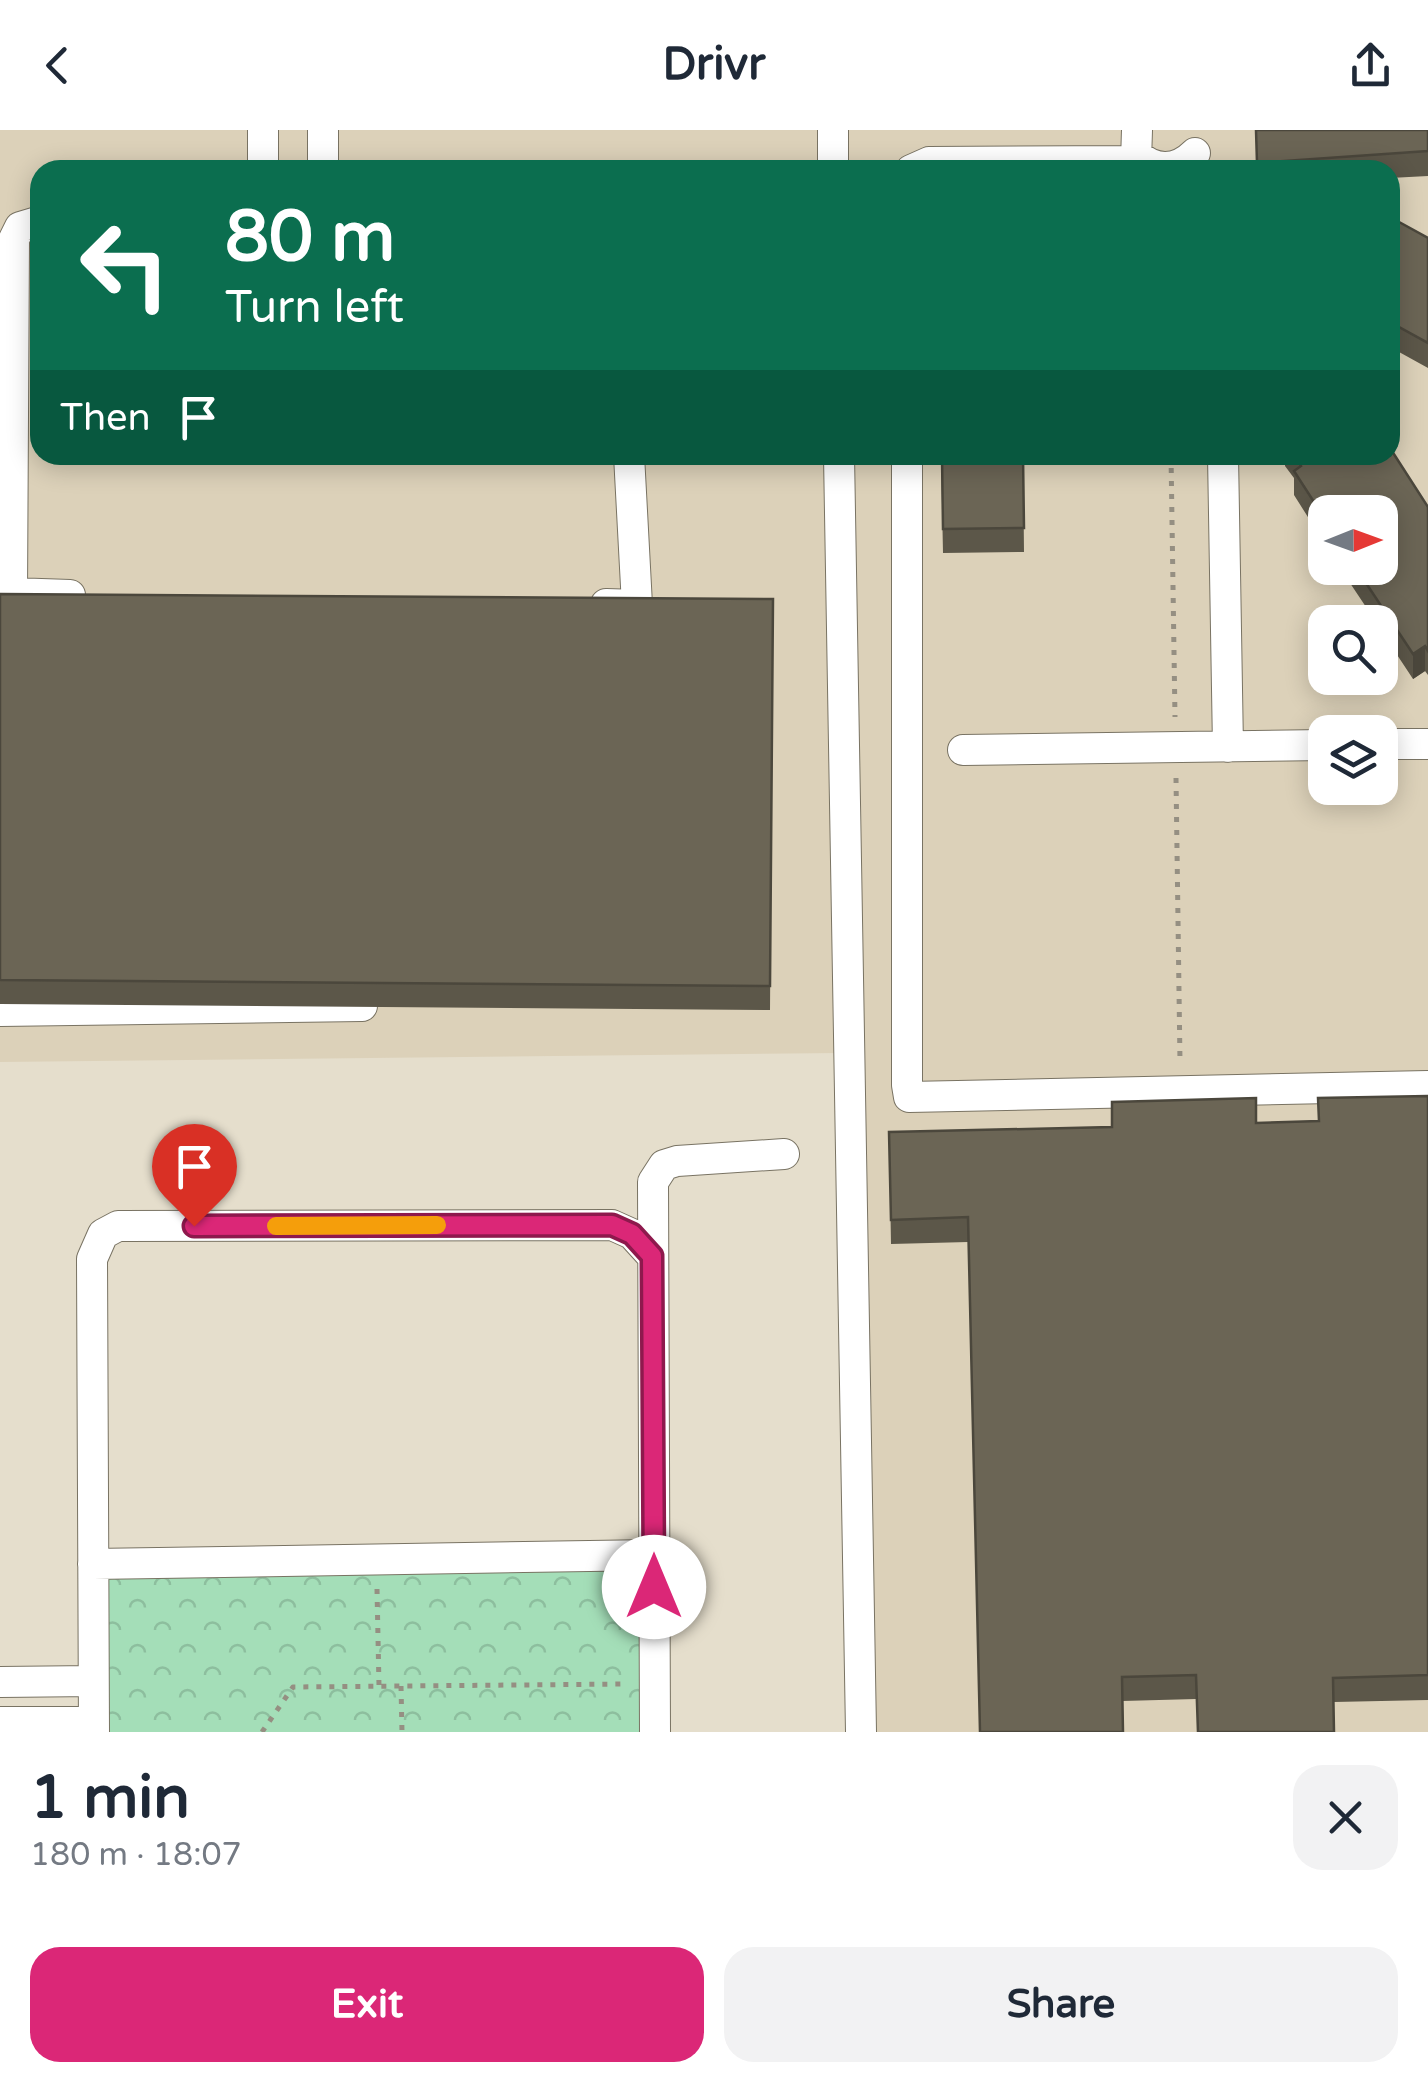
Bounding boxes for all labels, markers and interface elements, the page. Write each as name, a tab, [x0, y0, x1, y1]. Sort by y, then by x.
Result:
icon: back	[30, 38, 85, 93]
text: Drivr	[663, 38, 765, 92]
icon: share	[1343, 38, 1398, 93]
text: 80 m	[225, 196, 395, 280]
icon: left	[60, 200, 190, 330]
text: Turn left	[225, 281, 404, 335]
icon: arrive	[171, 390, 226, 445]
text: Then	[60, 395, 151, 441]
north arrow	[1308, 495, 1398, 585]
map controls	[1308, 495, 1398, 805]
button: search	[1308, 605, 1398, 695]
button: layers	[1308, 715, 1398, 805]
pin	[152, 1124, 237, 1227]
icon: arrive	[167, 1139, 222, 1194]
position arrow	[602, 1535, 706, 1639]
text: 1 min	[30, 1762, 190, 1834]
button: close	[1293, 1765, 1398, 1870]
text: 180 m · 18:07	[30, 1836, 242, 1874]
button: Exit	[30, 1947, 704, 2062]
button: Share	[724, 1947, 1398, 2062]

